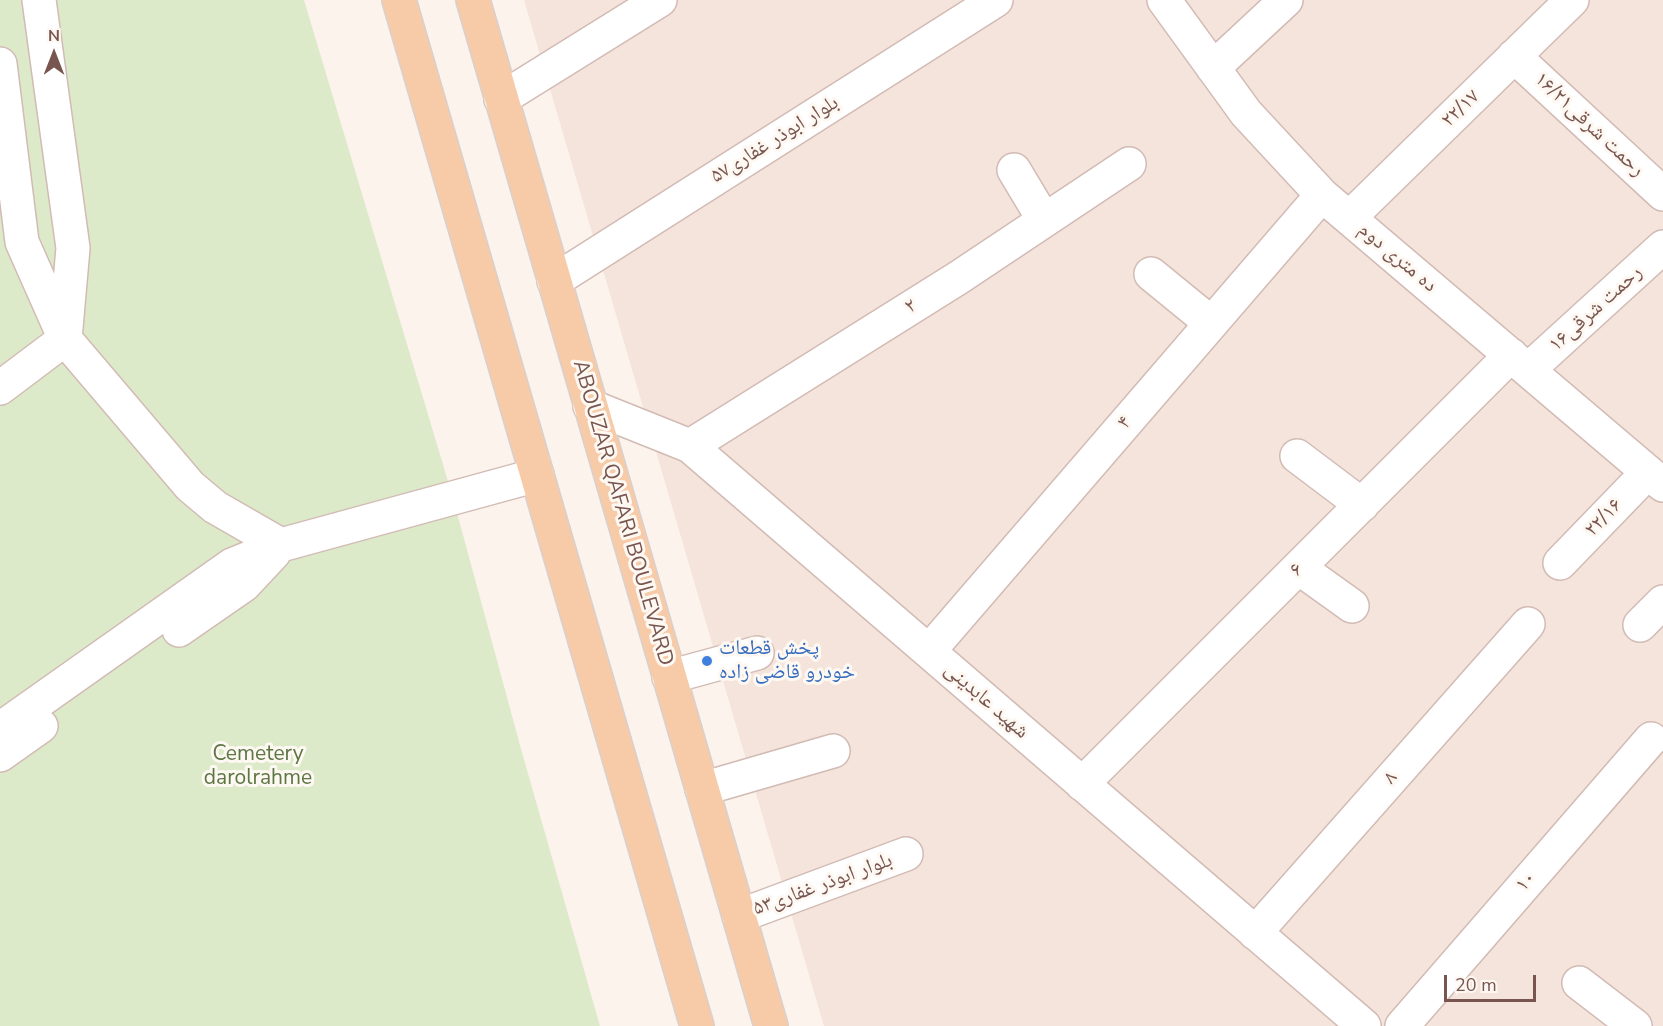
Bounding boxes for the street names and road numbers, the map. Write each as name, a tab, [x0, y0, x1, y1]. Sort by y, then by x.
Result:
street label: ۱۶/۲۱رحمت شرقی	[1529, 67, 1649, 183]
street label: ۲۲/۱۷	[1437, 85, 1485, 133]
street label: بلوار ابوذر غفاری۵۷	[706, 91, 844, 189]
street label: ده متری دوم	[1352, 218, 1442, 298]
street label: ۱۶رحمت شرقی	[1544, 260, 1648, 358]
street label: ۲	[900, 294, 922, 320]
street label: ABOUZAR QAFARI BOULEVARD	[566, 357, 678, 669]
street label: ۴	[1112, 411, 1138, 435]
street label: ۲۲/۱۶	[1580, 494, 1628, 542]
street label: ۶	[1285, 558, 1309, 582]
street label: شهید عابدینی	[938, 657, 1034, 745]
street label: ۸	[1378, 766, 1404, 790]
street label: بلوار ابوذر غفاری۵۳	[750, 848, 896, 922]
street label: ۱۰	[1510, 867, 1542, 897]

